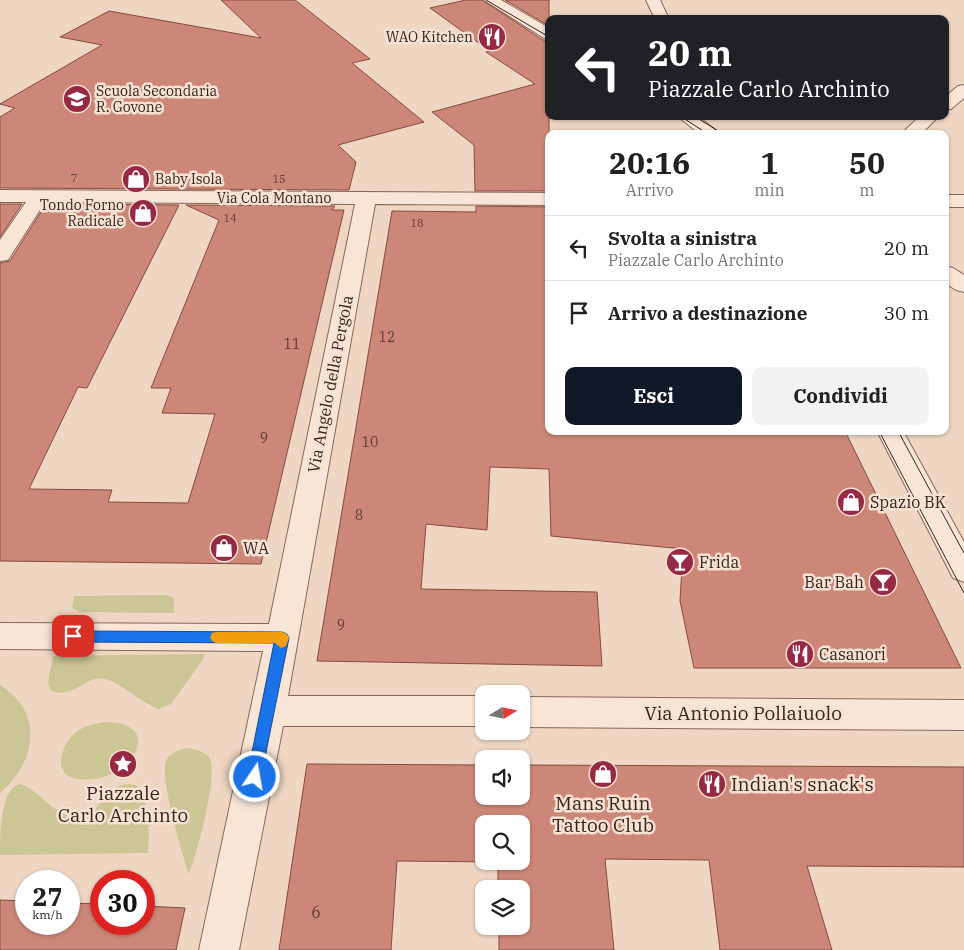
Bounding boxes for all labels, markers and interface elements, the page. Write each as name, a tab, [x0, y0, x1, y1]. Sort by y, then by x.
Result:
restaurant icon: WAO Kitchen	[477, 22, 507, 52]
place label: WAO Kitchen	[386, 28, 473, 46]
text: 20 m	[648, 30, 732, 76]
icon: left	[565, 35, 630, 100]
text: Piazzale Carlo Archinto	[648, 74, 890, 103]
place label: Scuola Secondaria R. Govone	[96, 82, 218, 116]
school or university icon: Scuola Secondaria R. Govone	[62, 84, 92, 114]
text: 20:16	[609, 143, 690, 182]
text: 1	[761, 143, 779, 182]
text: 50	[849, 143, 885, 182]
shop icon: Baby Isola	[121, 164, 151, 194]
place label: Baby Isola	[155, 170, 223, 188]
house number: 7	[71, 171, 77, 185]
house number: 15	[272, 172, 286, 186]
text: Arrivo	[626, 180, 673, 200]
text: min	[754, 180, 785, 200]
text: m	[859, 180, 875, 200]
street label: Via Cola Montano	[217, 189, 331, 207]
place label: Tondo Forno Radicale	[40, 196, 124, 230]
shop icon: Tondo Forno Radicale	[128, 198, 158, 228]
house number: 14	[223, 211, 237, 225]
house number: 18	[410, 216, 424, 230]
text: Svolta a sinistra	[608, 226, 757, 250]
icon: left	[565, 234, 593, 262]
text: 20 m	[884, 236, 929, 260]
text: Piazzale Carlo Archinto	[608, 250, 784, 270]
street label: Via Angelo della Pergola	[303, 293, 357, 475]
icon: arrive	[565, 299, 593, 327]
text: Arrivo a destinazione	[608, 301, 807, 325]
text: 30 m	[884, 301, 929, 325]
house number: 12	[379, 328, 395, 346]
house number: 11	[284, 335, 300, 353]
button: Esci	[565, 367, 742, 425]
button: Condividi	[752, 367, 929, 425]
house number: 9	[260, 429, 268, 447]
house number: 10	[362, 433, 378, 451]
shop icon: Spazio BK	[836, 487, 866, 517]
place label: Spazio BK	[870, 492, 946, 512]
house number: 8	[355, 506, 363, 524]
shop icon: WA	[209, 533, 239, 563]
place label: WA	[243, 538, 269, 558]
bar icon: Frida	[665, 547, 695, 577]
place label: Frida	[699, 552, 739, 572]
bar icon: Bar Bah	[868, 567, 898, 597]
place label: Bar Bah	[804, 572, 864, 592]
pin	[52, 615, 94, 657]
house number: 9	[337, 616, 345, 634]
icon: arrive	[59, 622, 87, 650]
restaurant icon: Casanori	[785, 639, 815, 669]
place label: Casanori	[819, 644, 886, 664]
north arrow	[475, 685, 530, 740]
map controls	[475, 685, 530, 935]
street label: Via Antonio Pollaiuolo	[644, 701, 842, 725]
place icon: Piazzale Carlo Archinto	[108, 749, 138, 779]
position arrow	[228, 750, 280, 802]
button: sound	[475, 750, 530, 805]
shop icon: Mans Ruin Tattoo Club	[588, 759, 618, 789]
restaurant icon: Indian's snack's	[697, 769, 727, 799]
place label: Indian's snack's	[731, 772, 874, 796]
place label: Piazzale Carlo Archinto	[58, 781, 188, 827]
place label: Mans Ruin Tattoo Club	[552, 791, 654, 837]
button: search	[475, 815, 530, 870]
speed limit sign: 30	[90, 870, 155, 935]
text: 27	[32, 880, 63, 913]
button: layers	[475, 880, 530, 935]
house number: 6	[311, 902, 321, 922]
text: km/h	[32, 907, 63, 922]

